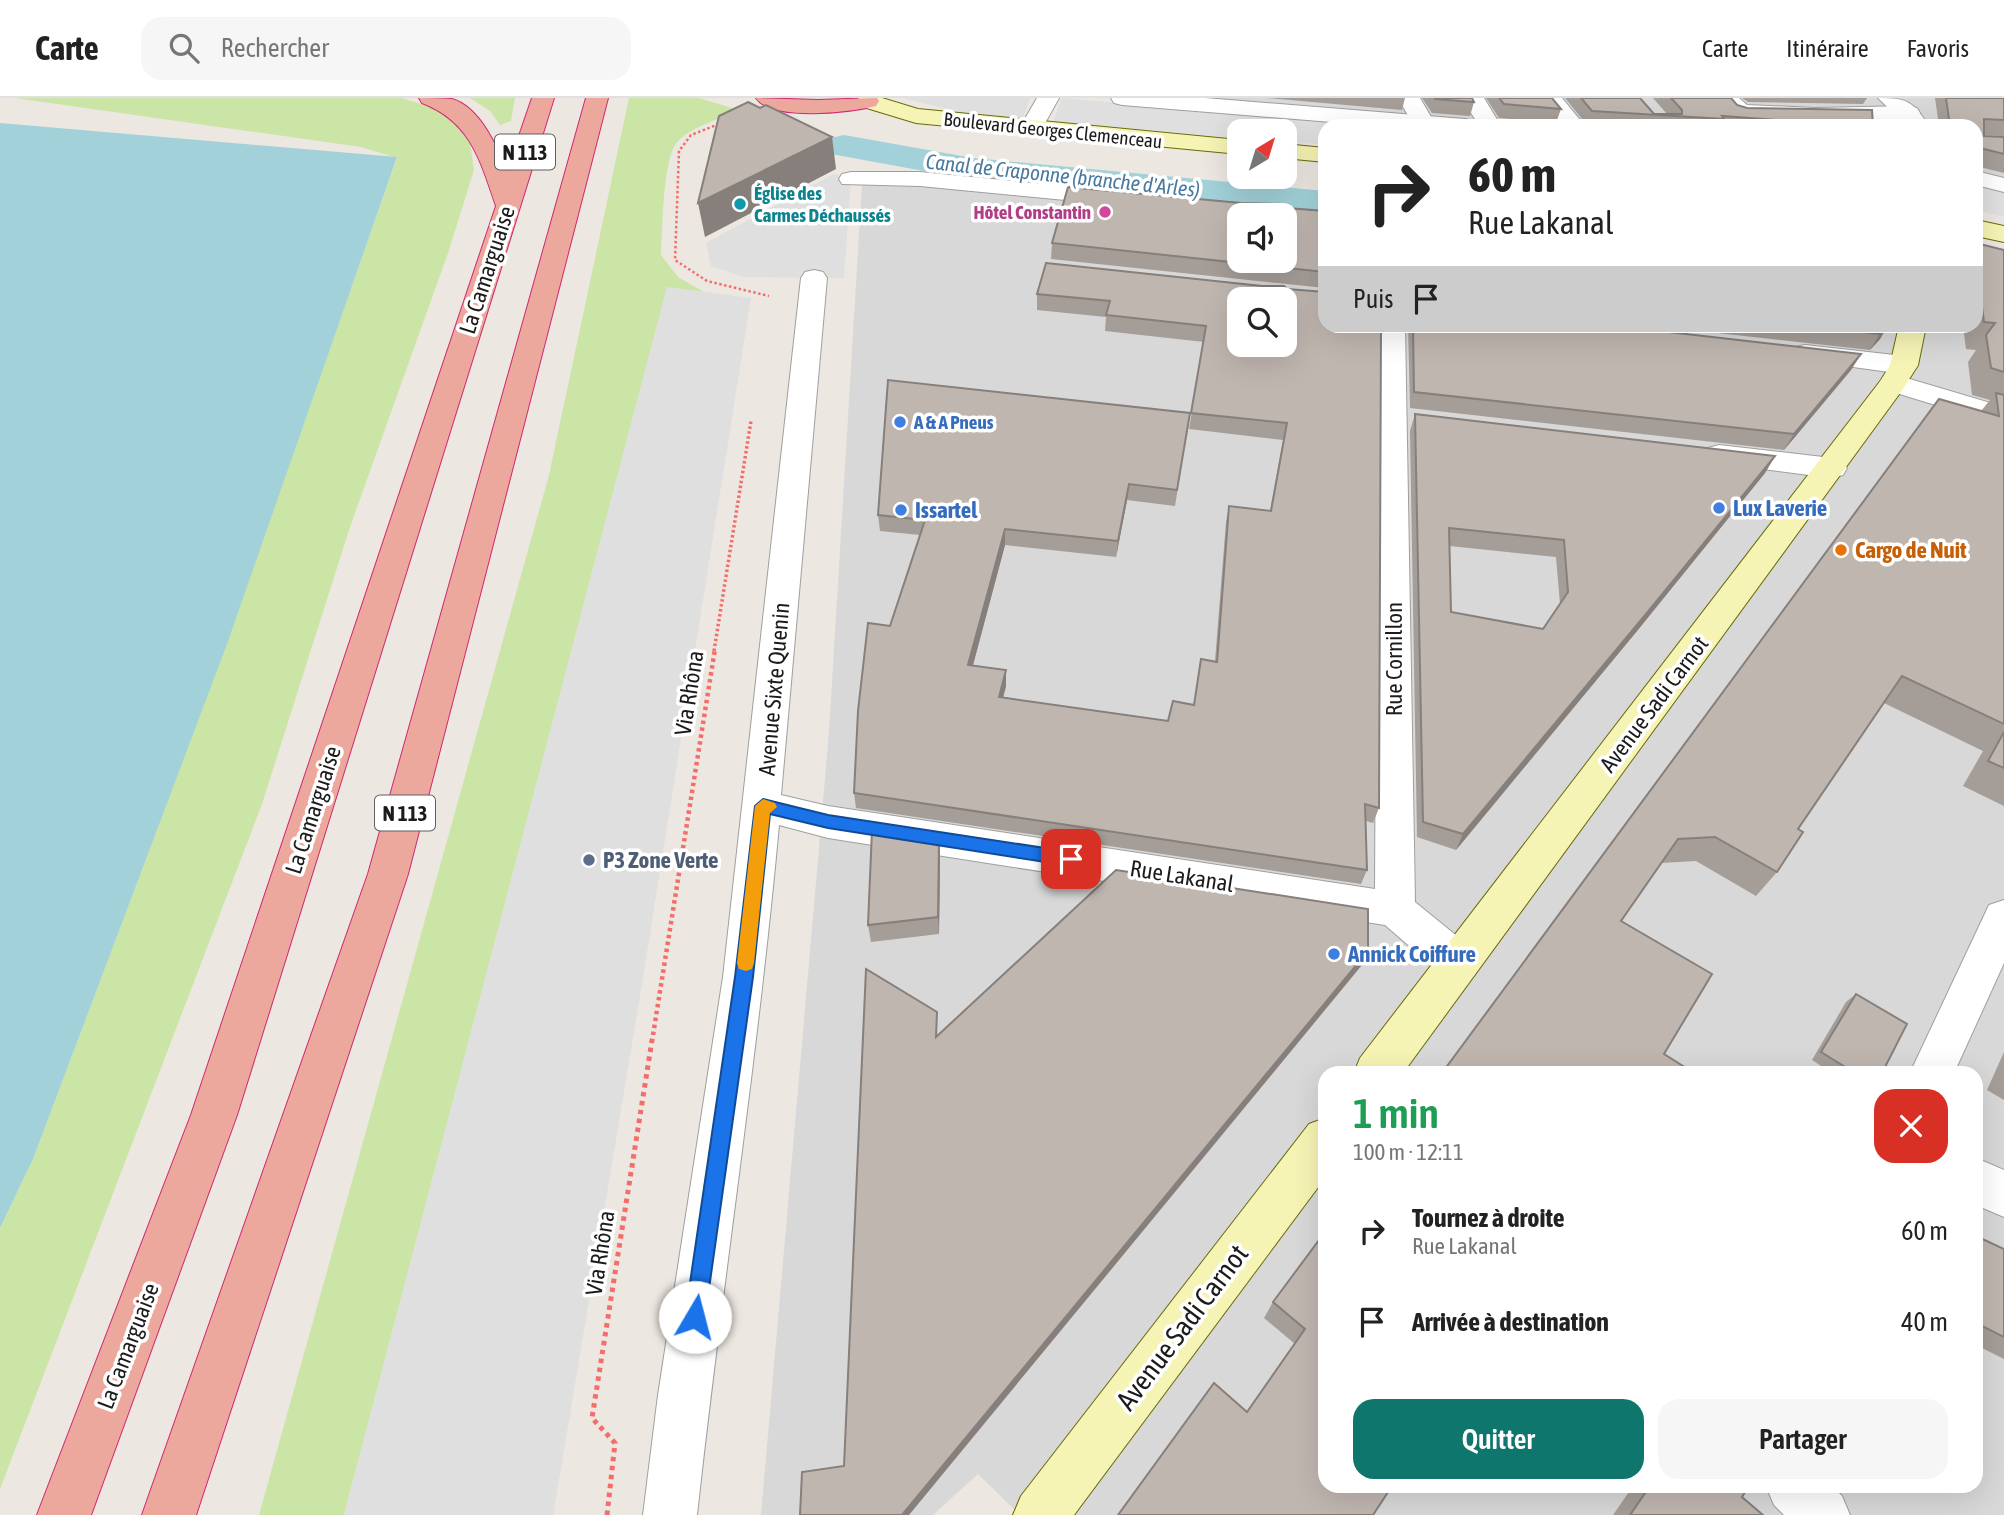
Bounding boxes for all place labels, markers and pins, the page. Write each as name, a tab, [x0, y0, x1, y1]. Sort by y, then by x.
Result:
place label: Église des Carmes Déchaussés	[754, 182, 891, 226]
marker: Église des Carmes Déchaussés	[732, 196, 748, 212]
place label: Hôtel Constantin	[974, 201, 1091, 223]
marker: Hôtel Constantin	[1097, 204, 1113, 220]
place label: A & A Pneus	[913, 411, 994, 433]
marker: A & A Pneus	[892, 414, 908, 430]
place label: Lux Laverie	[1733, 495, 1827, 521]
place label: Issartel	[915, 497, 978, 523]
marker: Lux Laverie	[1711, 500, 1727, 516]
marker: Issartel	[893, 502, 909, 518]
place label: Cargo de Nuit	[1855, 537, 1967, 563]
marker: Cargo de Nuit	[1833, 542, 1849, 558]
pin	[1041, 829, 1101, 889]
place label: P3 Zone Verte	[603, 847, 719, 873]
marker: P3 Zone Verte	[581, 852, 597, 868]
place label: Annick Coiffure	[1347, 941, 1476, 967]
marker: Annick Coiffure	[1326, 946, 1342, 962]

